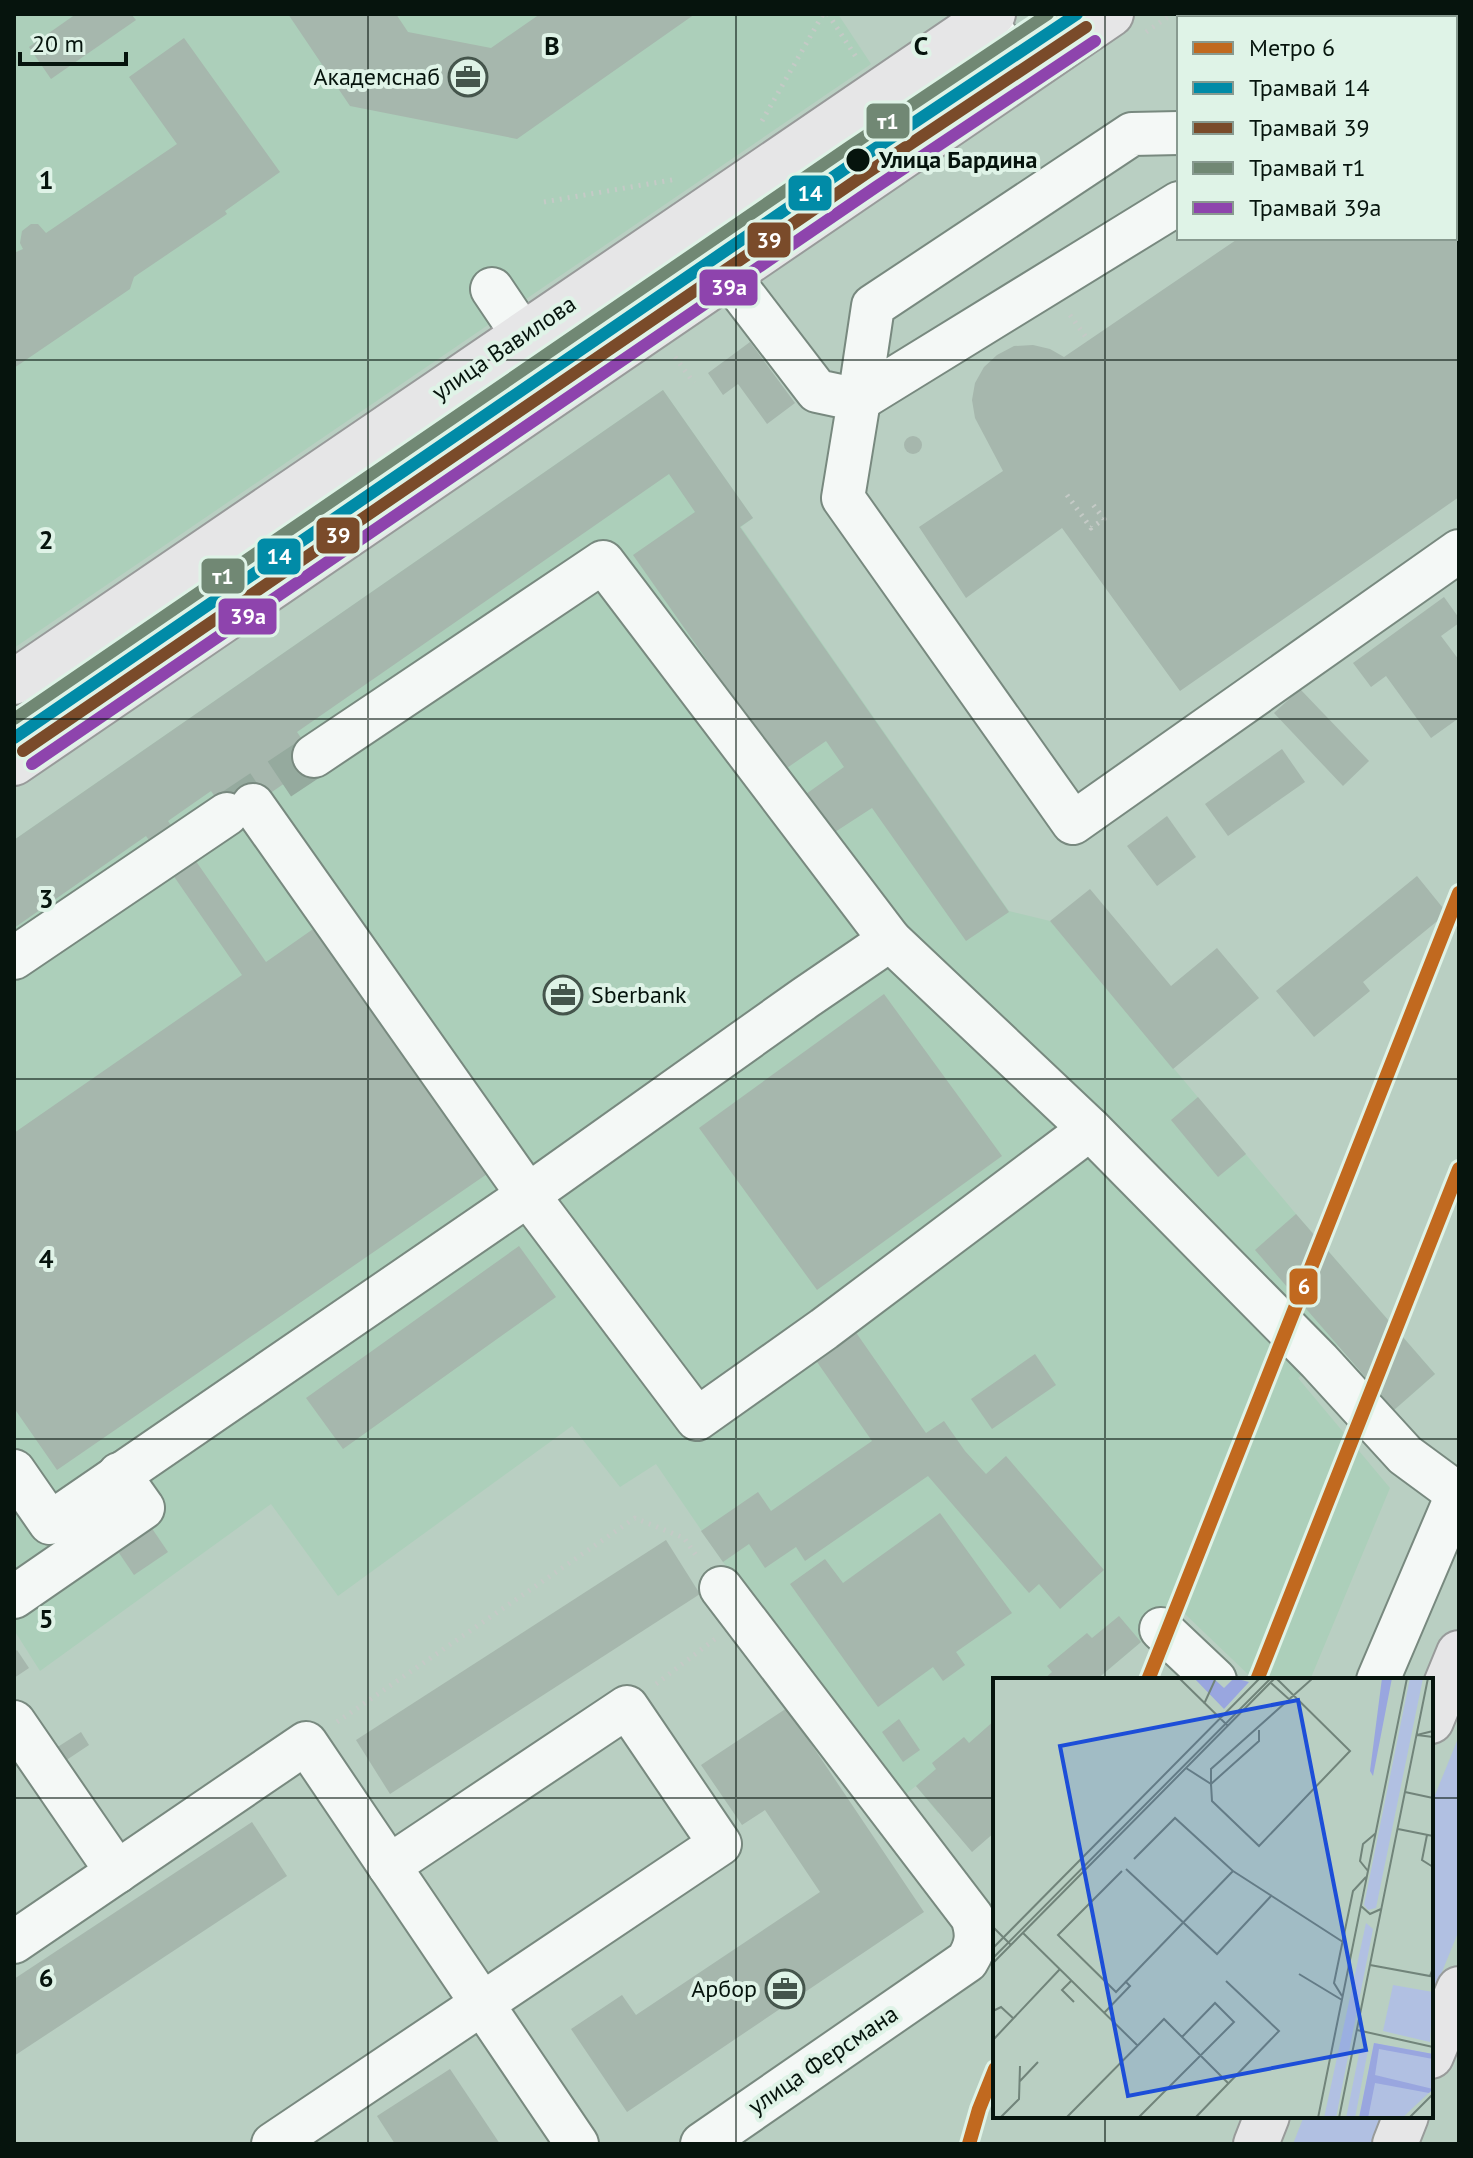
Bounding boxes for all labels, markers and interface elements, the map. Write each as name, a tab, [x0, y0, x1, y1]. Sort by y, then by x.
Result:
scale bar	[20, 16, 126, 66]
legend	[1177, 16, 1457, 240]
text: 20 m	[32, 28, 84, 59]
text: B	[544, 29, 560, 62]
text: C	[914, 29, 928, 62]
text: Метро 6	[1249, 32, 1335, 63]
office icon: Академснаб	[447, 56, 489, 98]
place label: Академснаб	[313, 61, 440, 92]
text: Трамвай 14	[1249, 72, 1370, 103]
line badge: т1	[865, 102, 911, 140]
text: т1	[877, 107, 899, 135]
text: Трамвай 39	[1249, 112, 1370, 143]
place label: Улица Бардина	[878, 144, 1037, 175]
marker: Улица Бардина	[844, 146, 872, 174]
text: Трамвай т1	[1249, 152, 1366, 183]
text: 1	[39, 163, 53, 196]
line badge: 14	[787, 174, 833, 212]
text: 14	[798, 179, 823, 207]
text: Трамвай 39а	[1249, 192, 1382, 223]
line badge: 39	[746, 221, 792, 259]
text: 39	[757, 226, 781, 254]
line badge: 39а	[698, 268, 759, 307]
text: 39а	[711, 273, 747, 301]
street label: улица Вавилова	[426, 288, 582, 407]
line badge: 39	[315, 516, 361, 555]
text: 39	[326, 521, 350, 549]
text: 2	[39, 523, 53, 556]
line badge: 14	[256, 537, 302, 576]
text: 14	[267, 542, 292, 570]
line badge: т1	[200, 557, 246, 595]
text: т1	[212, 562, 234, 590]
line badge: 39а	[217, 597, 278, 636]
text: 39а	[230, 602, 266, 630]
text: 3	[39, 882, 53, 915]
office icon: Sberbank	[542, 974, 584, 1016]
place label: Sberbank	[591, 979, 687, 1010]
text: 4	[39, 1242, 54, 1275]
line badge: 6	[1288, 1267, 1319, 1306]
text: 6	[1298, 1272, 1310, 1300]
text: 5	[39, 1602, 53, 1635]
inset map	[993, 1678, 1433, 2118]
text: 6	[39, 1961, 53, 1994]
office icon: Арбор	[764, 1968, 806, 2010]
place label: Арбор	[691, 1973, 757, 2004]
street label: улица Ферсмана	[742, 1998, 904, 2121]

